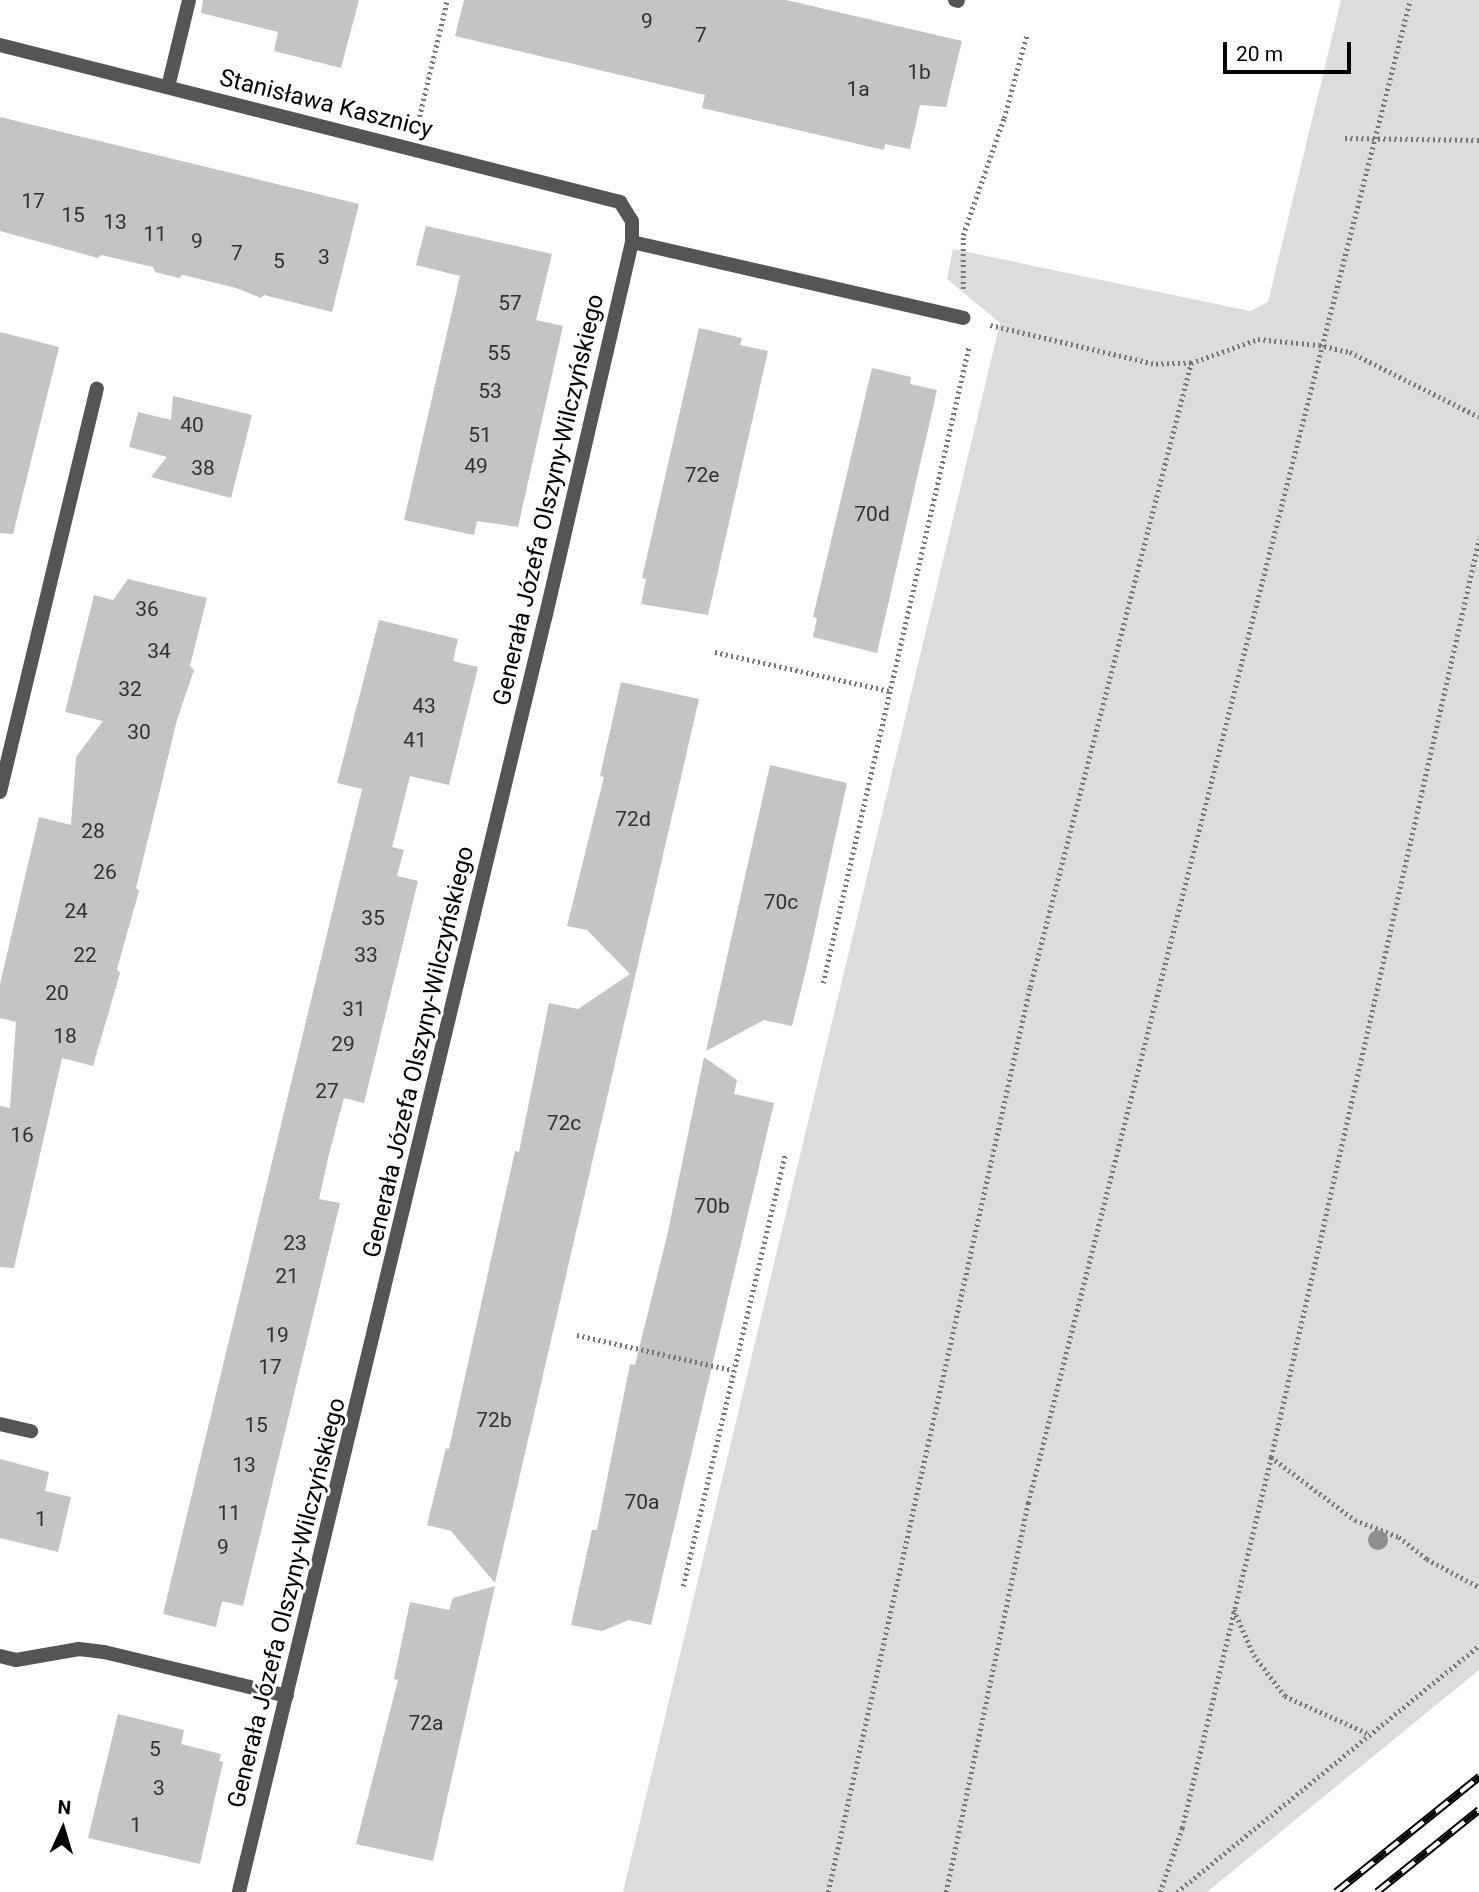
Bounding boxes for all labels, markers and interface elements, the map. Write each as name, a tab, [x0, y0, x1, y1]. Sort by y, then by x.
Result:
house number: 9	[641, 8, 653, 34]
house number: 7	[695, 22, 707, 48]
scale bar	[1227, 28, 1355, 72]
text: 20 m	[1236, 42, 1283, 66]
house number: 1b	[907, 59, 931, 85]
street label: Stanisława Kasznicy	[216, 64, 436, 144]
house number: 1a	[846, 76, 870, 102]
house number: 17	[21, 188, 45, 214]
house number: 15	[61, 202, 85, 228]
house number: 13	[103, 209, 127, 235]
house number: 11	[143, 221, 167, 247]
house number: 9	[191, 228, 203, 254]
house number: 7	[231, 240, 243, 266]
house number: 3	[318, 244, 330, 270]
house number: 5	[273, 248, 285, 274]
house number: 57	[498, 290, 522, 316]
street label: Generała Józefa Olszyny-Wilczyńskiego	[488, 291, 610, 709]
house number: 55	[487, 340, 511, 366]
house number: 53	[478, 378, 502, 404]
house number: 40	[180, 412, 204, 438]
house number: 51	[468, 422, 492, 448]
house number: 49	[464, 453, 488, 479]
house number: 38	[191, 455, 215, 481]
house number: 72e	[685, 462, 719, 488]
house number: 70d	[854, 501, 890, 527]
house number: 36	[135, 596, 159, 622]
house number: 34	[147, 638, 171, 664]
house number: 32	[118, 676, 142, 702]
house number: 43	[412, 693, 436, 719]
house number: 30	[127, 719, 151, 745]
house number: 41	[403, 727, 427, 753]
house number: 72d	[615, 806, 651, 832]
house number: 28	[81, 818, 105, 844]
street label: Generała Józefa Olszyny-Wilczyńskiego	[358, 843, 480, 1261]
house number: 26	[93, 859, 117, 885]
house number: 70c	[764, 889, 798, 915]
house number: 24	[64, 898, 88, 924]
house number: 35	[361, 905, 385, 931]
house number: 22	[73, 942, 97, 968]
house number: 33	[354, 942, 378, 968]
house number: 20	[45, 980, 69, 1006]
house number: 31	[342, 996, 366, 1022]
house number: 18	[53, 1023, 77, 1049]
house number: 29	[331, 1031, 355, 1057]
house number: 27	[315, 1078, 339, 1104]
house number: 72c	[547, 1110, 581, 1136]
house number: 16	[10, 1122, 34, 1148]
house number: 70b	[694, 1193, 730, 1219]
house number: 23	[283, 1230, 307, 1256]
house number: 21	[275, 1263, 299, 1289]
house number: 19	[265, 1322, 289, 1348]
house number: 17	[258, 1354, 282, 1380]
street label: Generała Józefa Olszyny-Wilczyńskiego	[222, 1395, 352, 1811]
house number: 72b	[476, 1407, 512, 1433]
house number: 15	[244, 1412, 268, 1438]
house number: 13	[232, 1452, 256, 1478]
house number: 70a	[624, 1489, 660, 1515]
house number: 11	[217, 1500, 241, 1526]
house number: 1	[35, 1506, 47, 1532]
house number: 9	[217, 1534, 229, 1560]
house number: 72a	[408, 1710, 444, 1736]
house number: 5	[149, 1736, 161, 1762]
house number: 3	[153, 1775, 165, 1801]
north arrow	[28, 1794, 98, 1864]
text: N	[57, 1796, 72, 1819]
house number: 1	[130, 1812, 142, 1838]

